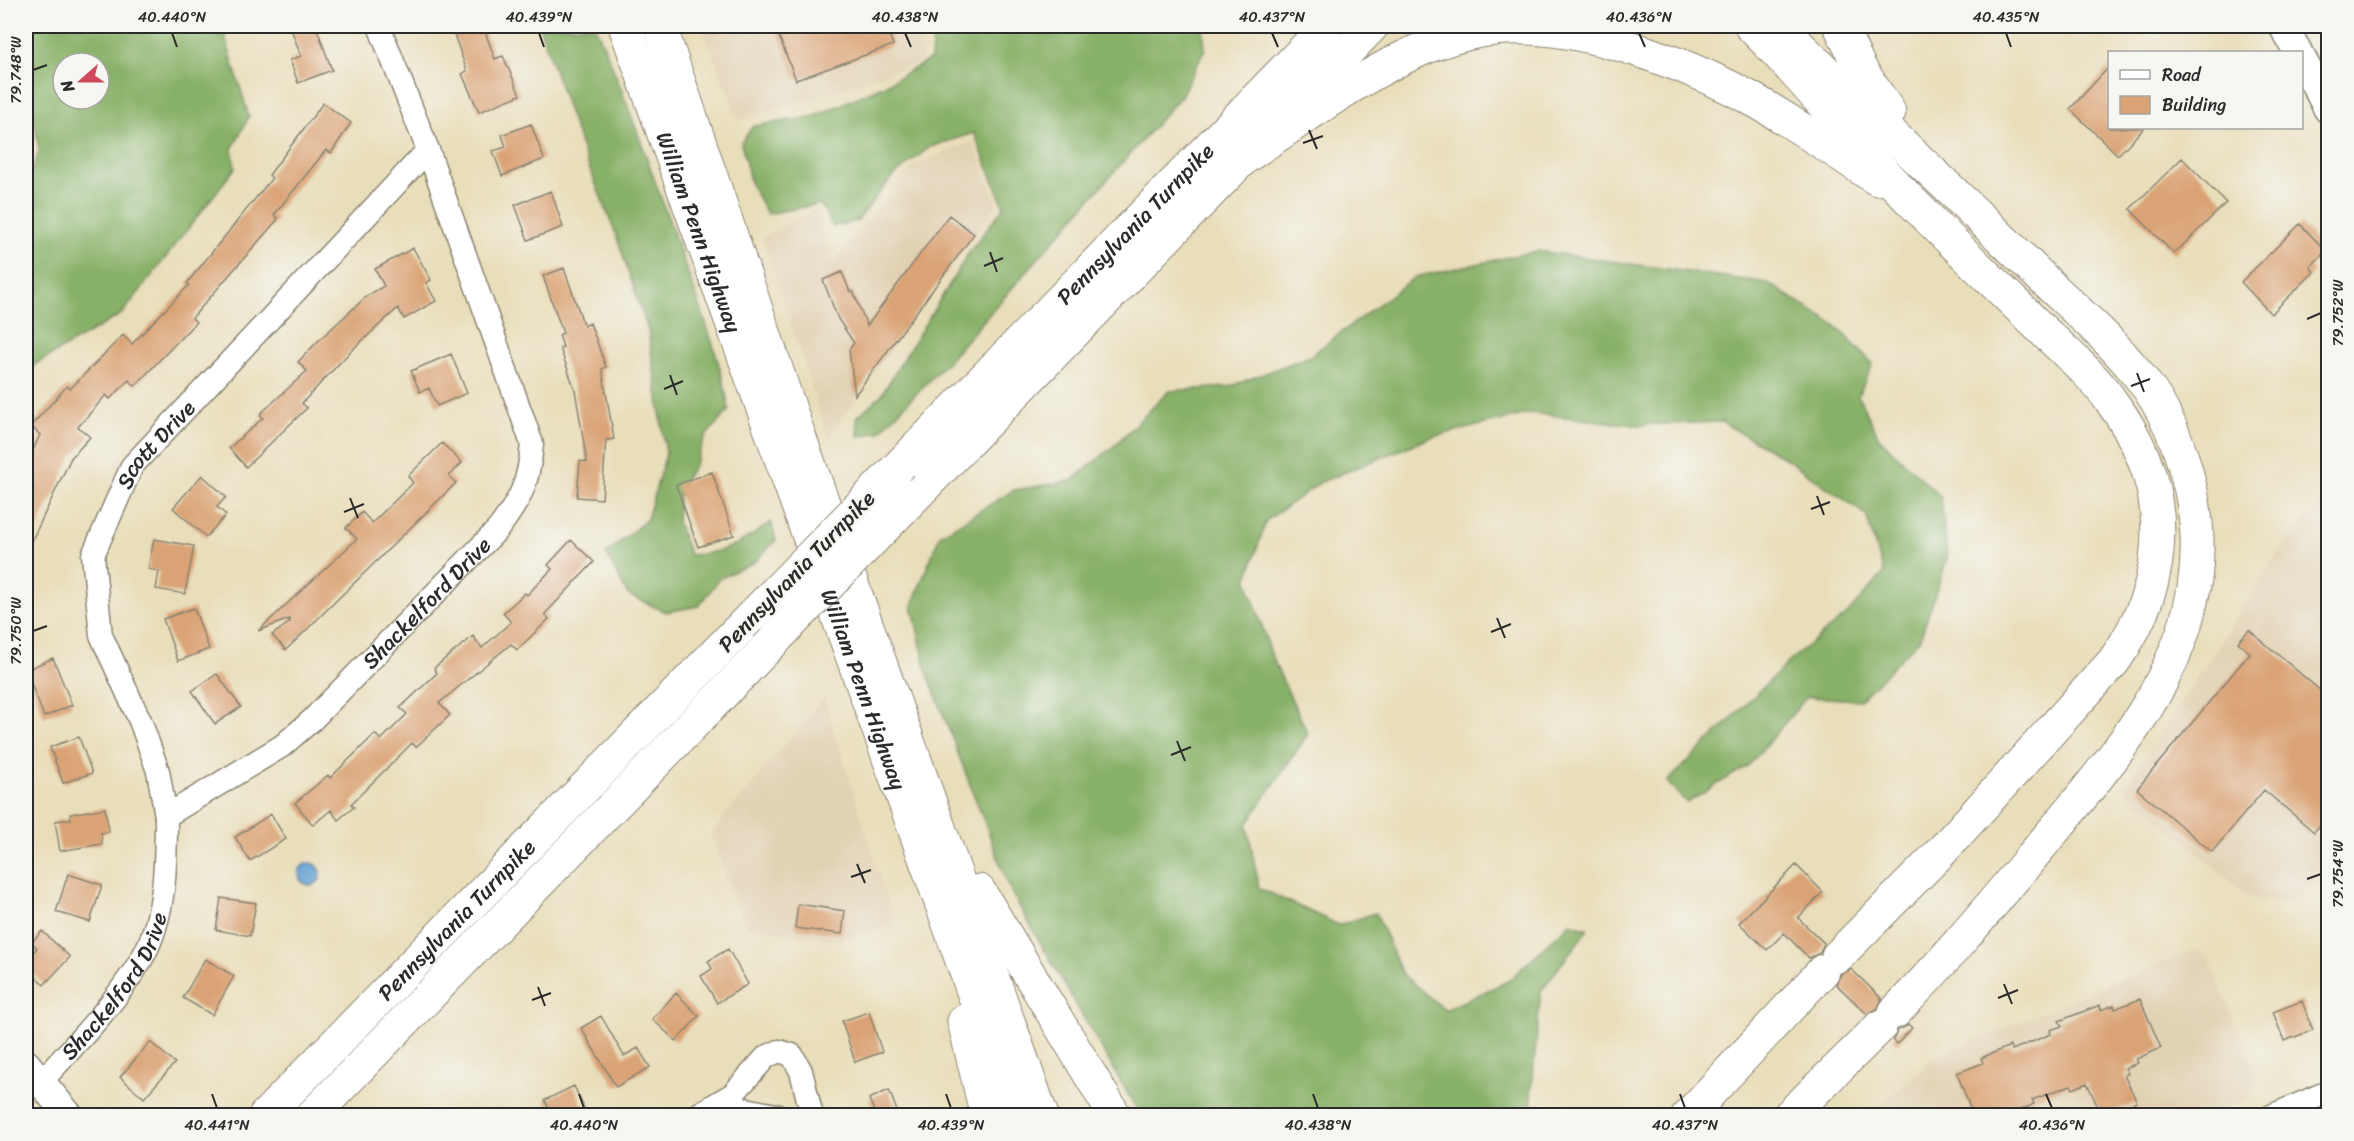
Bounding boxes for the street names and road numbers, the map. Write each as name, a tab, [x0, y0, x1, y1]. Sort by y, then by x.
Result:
street label: William Penn Highway	[645, 126, 753, 339]
street label: Pennsylvania Turnpike	[1047, 133, 1224, 314]
street label: Scott Drive	[105, 390, 205, 495]
street label: Pennsylvania Turnpike	[708, 481, 885, 662]
street label: Shackelford Drive	[352, 527, 501, 679]
street label: William Penn Highway	[809, 583, 918, 796]
street label: Pennsylvania Turnpike	[368, 829, 545, 1010]
street label: Shackelford Drive	[51, 908, 178, 1069]

